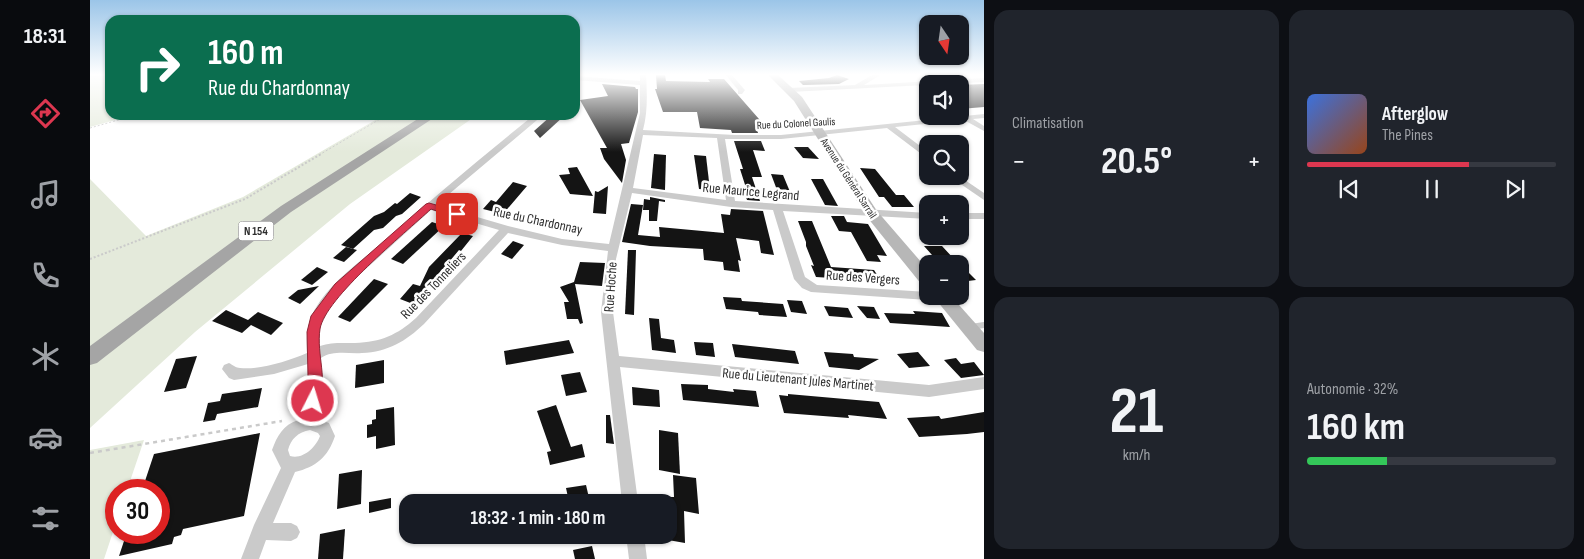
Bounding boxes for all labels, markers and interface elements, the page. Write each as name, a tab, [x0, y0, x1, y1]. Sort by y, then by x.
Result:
north arrow	[919, 15, 969, 65]
map controls	[919, 15, 969, 305]
text: 18:31	[24, 23, 66, 50]
text: 160 m	[208, 32, 284, 75]
icon: right	[125, 35, 190, 100]
text: Rue du Chardonnay	[208, 75, 350, 102]
button: sound	[919, 75, 969, 125]
icon: directions	[28, 96, 63, 131]
text: Afterglow	[1382, 103, 1448, 126]
text: Climatisation	[1012, 114, 1084, 133]
street label: Rue du Colonel Gaulis	[756, 115, 836, 132]
text: The Pines	[1382, 126, 1433, 145]
street label: Avenue du Général Sarrail	[817, 135, 879, 221]
button: search	[919, 135, 969, 185]
text: 20.5°	[1101, 139, 1172, 184]
text: −	[1012, 145, 1026, 178]
text: +	[1247, 145, 1261, 178]
icon: previous	[1335, 175, 1363, 203]
icon: pause	[1418, 175, 1446, 203]
icon: next	[1501, 175, 1529, 203]
icon: music	[28, 177, 63, 212]
street label: Rue Maurice Legrand	[702, 179, 800, 204]
pin	[436, 193, 478, 235]
button: +	[919, 195, 969, 245]
icon: arrive	[443, 200, 471, 228]
street label: Rue du Chardonnay	[492, 203, 584, 238]
road number: N 154	[238, 222, 274, 240]
street label: Rue des Tonneliers	[397, 248, 470, 323]
button: −	[919, 255, 969, 305]
icon: phone	[28, 258, 63, 293]
street label: Rue Hoche	[600, 261, 621, 313]
street label: Rue des Vergers	[825, 266, 900, 289]
icon: climate	[28, 339, 63, 374]
street label: Rue du Lieutenant Jules Martinet	[722, 364, 874, 395]
position arrow	[286, 374, 338, 426]
text: 21	[1109, 374, 1164, 452]
text: Autonomie · 32%	[1307, 380, 1398, 399]
text: 160 km	[1307, 405, 1405, 450]
icon: car	[28, 420, 63, 455]
text: km/h	[1123, 446, 1150, 465]
speed limit sign: 30	[105, 479, 170, 544]
icon: filters	[28, 501, 63, 536]
text: 18:32 · 1 min · 180 m	[471, 507, 605, 530]

